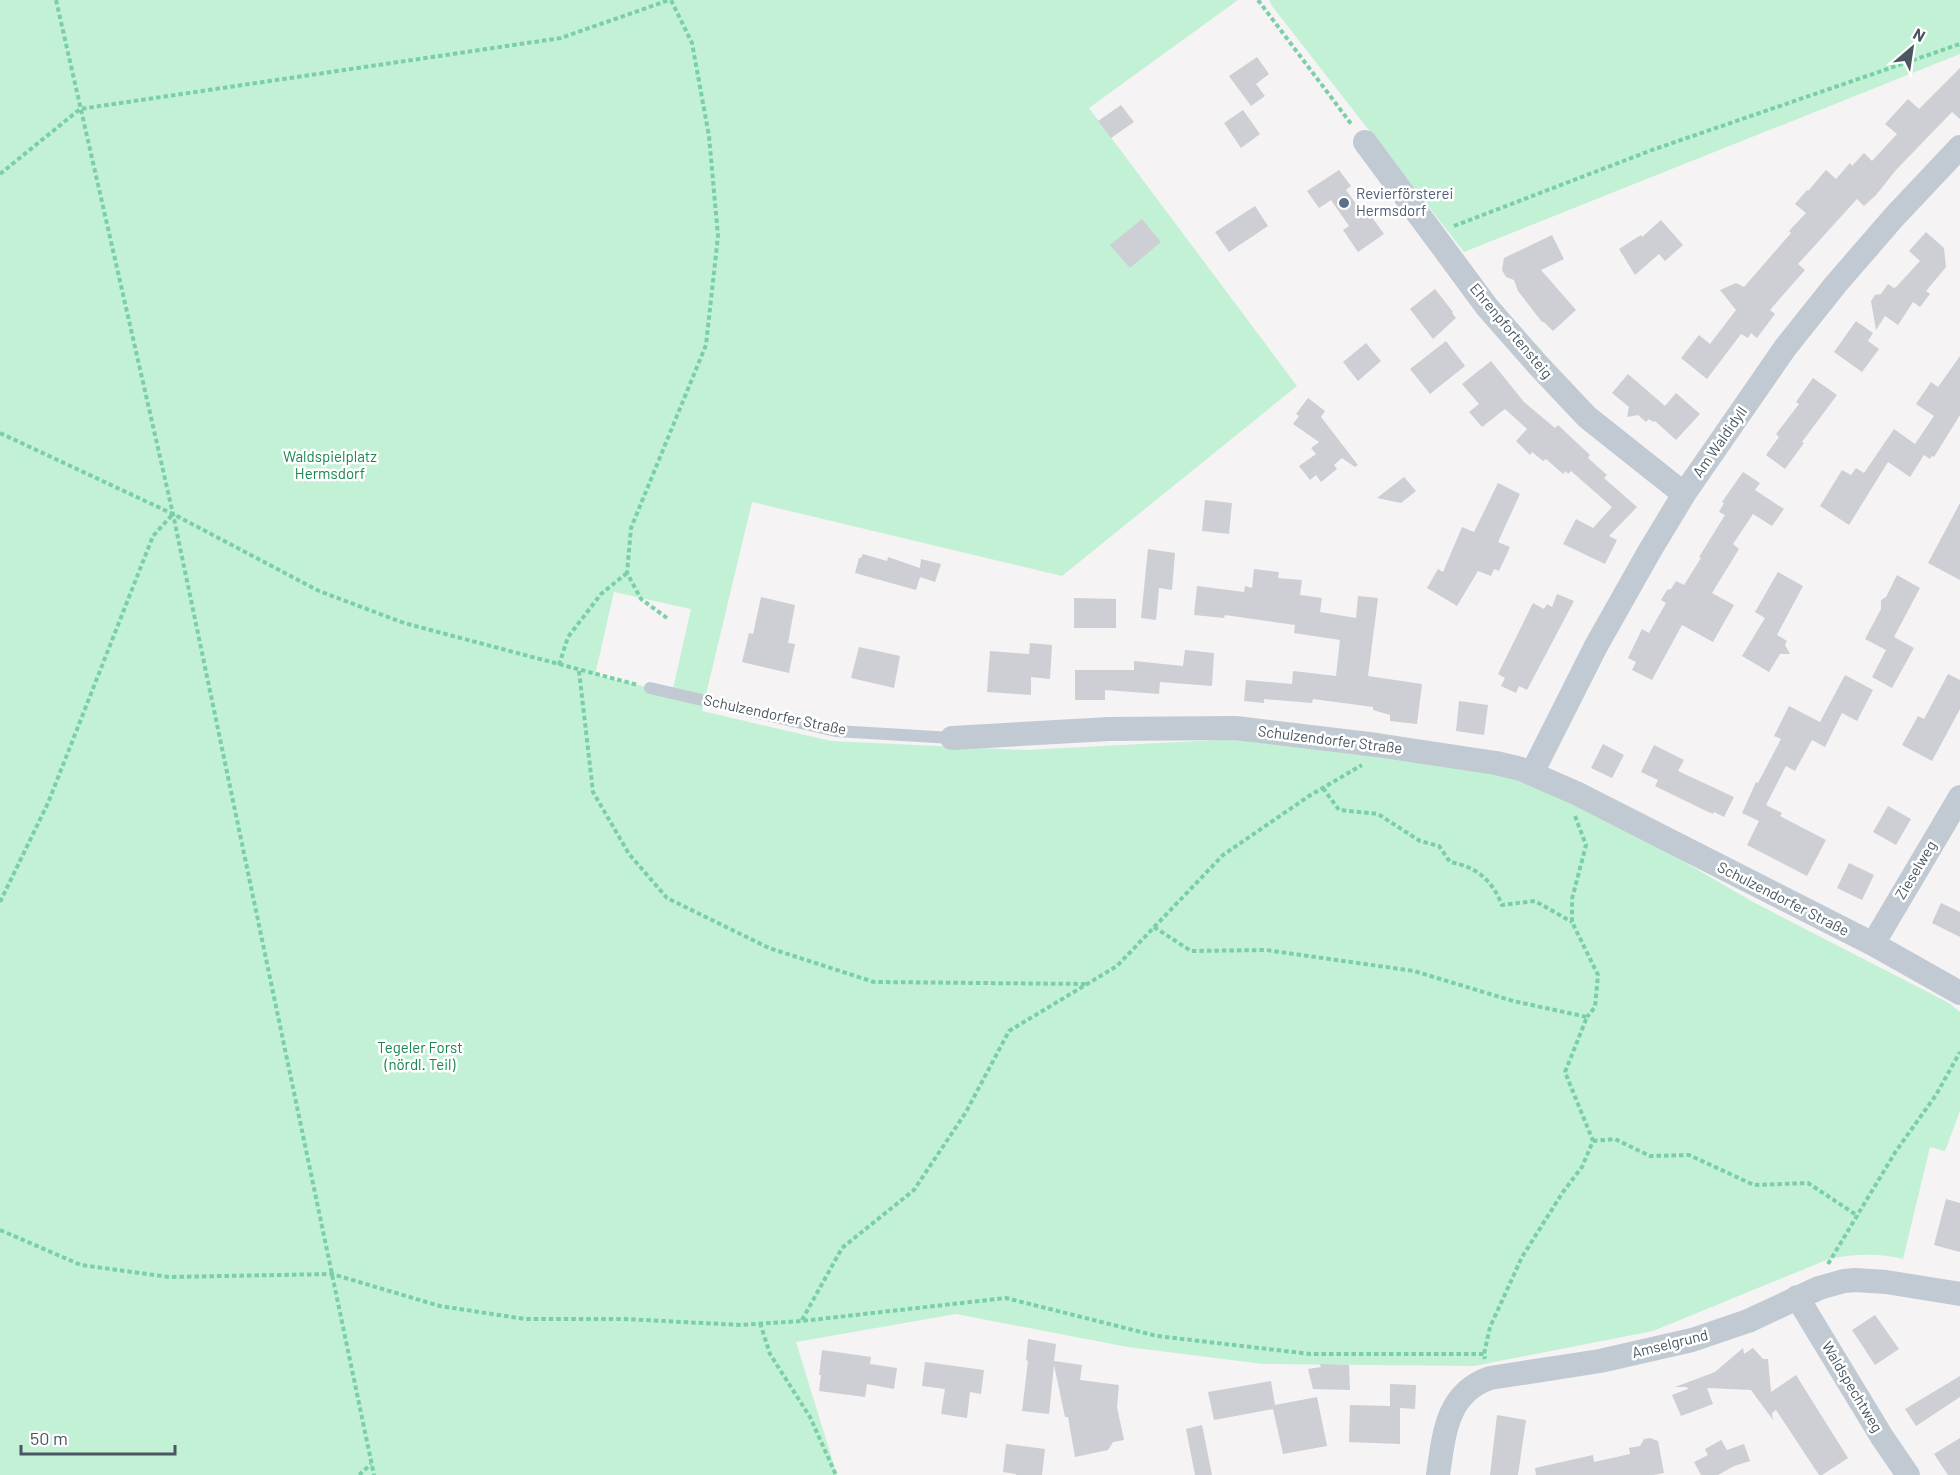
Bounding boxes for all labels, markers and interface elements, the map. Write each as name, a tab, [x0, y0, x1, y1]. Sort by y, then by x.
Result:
north arrow	[1882, 18, 1942, 78]
text: N	[1910, 24, 1929, 45]
place label: Revierförsterei Hermsdorf	[1356, 184, 1453, 219]
marker: Revierförsterei Hermsdorf	[1337, 196, 1351, 210]
street label: Ehrenpfortensteig	[1467, 279, 1557, 382]
street label: Am Waldidyll	[1688, 403, 1750, 480]
park label: Waldspielplatz Hermsdorf	[283, 447, 377, 482]
street label: Schulzendorfer Straße	[702, 690, 848, 738]
street label: Schulzendorfer Straße	[1257, 721, 1403, 757]
street label: Zieselweg	[1891, 837, 1940, 902]
street label: Schulzendorfer Straße	[1715, 857, 1852, 939]
park label: Tegeler Forst (nördl. Teil)	[377, 1038, 463, 1073]
street label: Amselgrund	[1630, 1325, 1710, 1361]
street label: Waldspechtweg	[1819, 1338, 1887, 1435]
scale bar	[21, 1418, 176, 1456]
text: 50 m	[30, 1427, 68, 1449]

